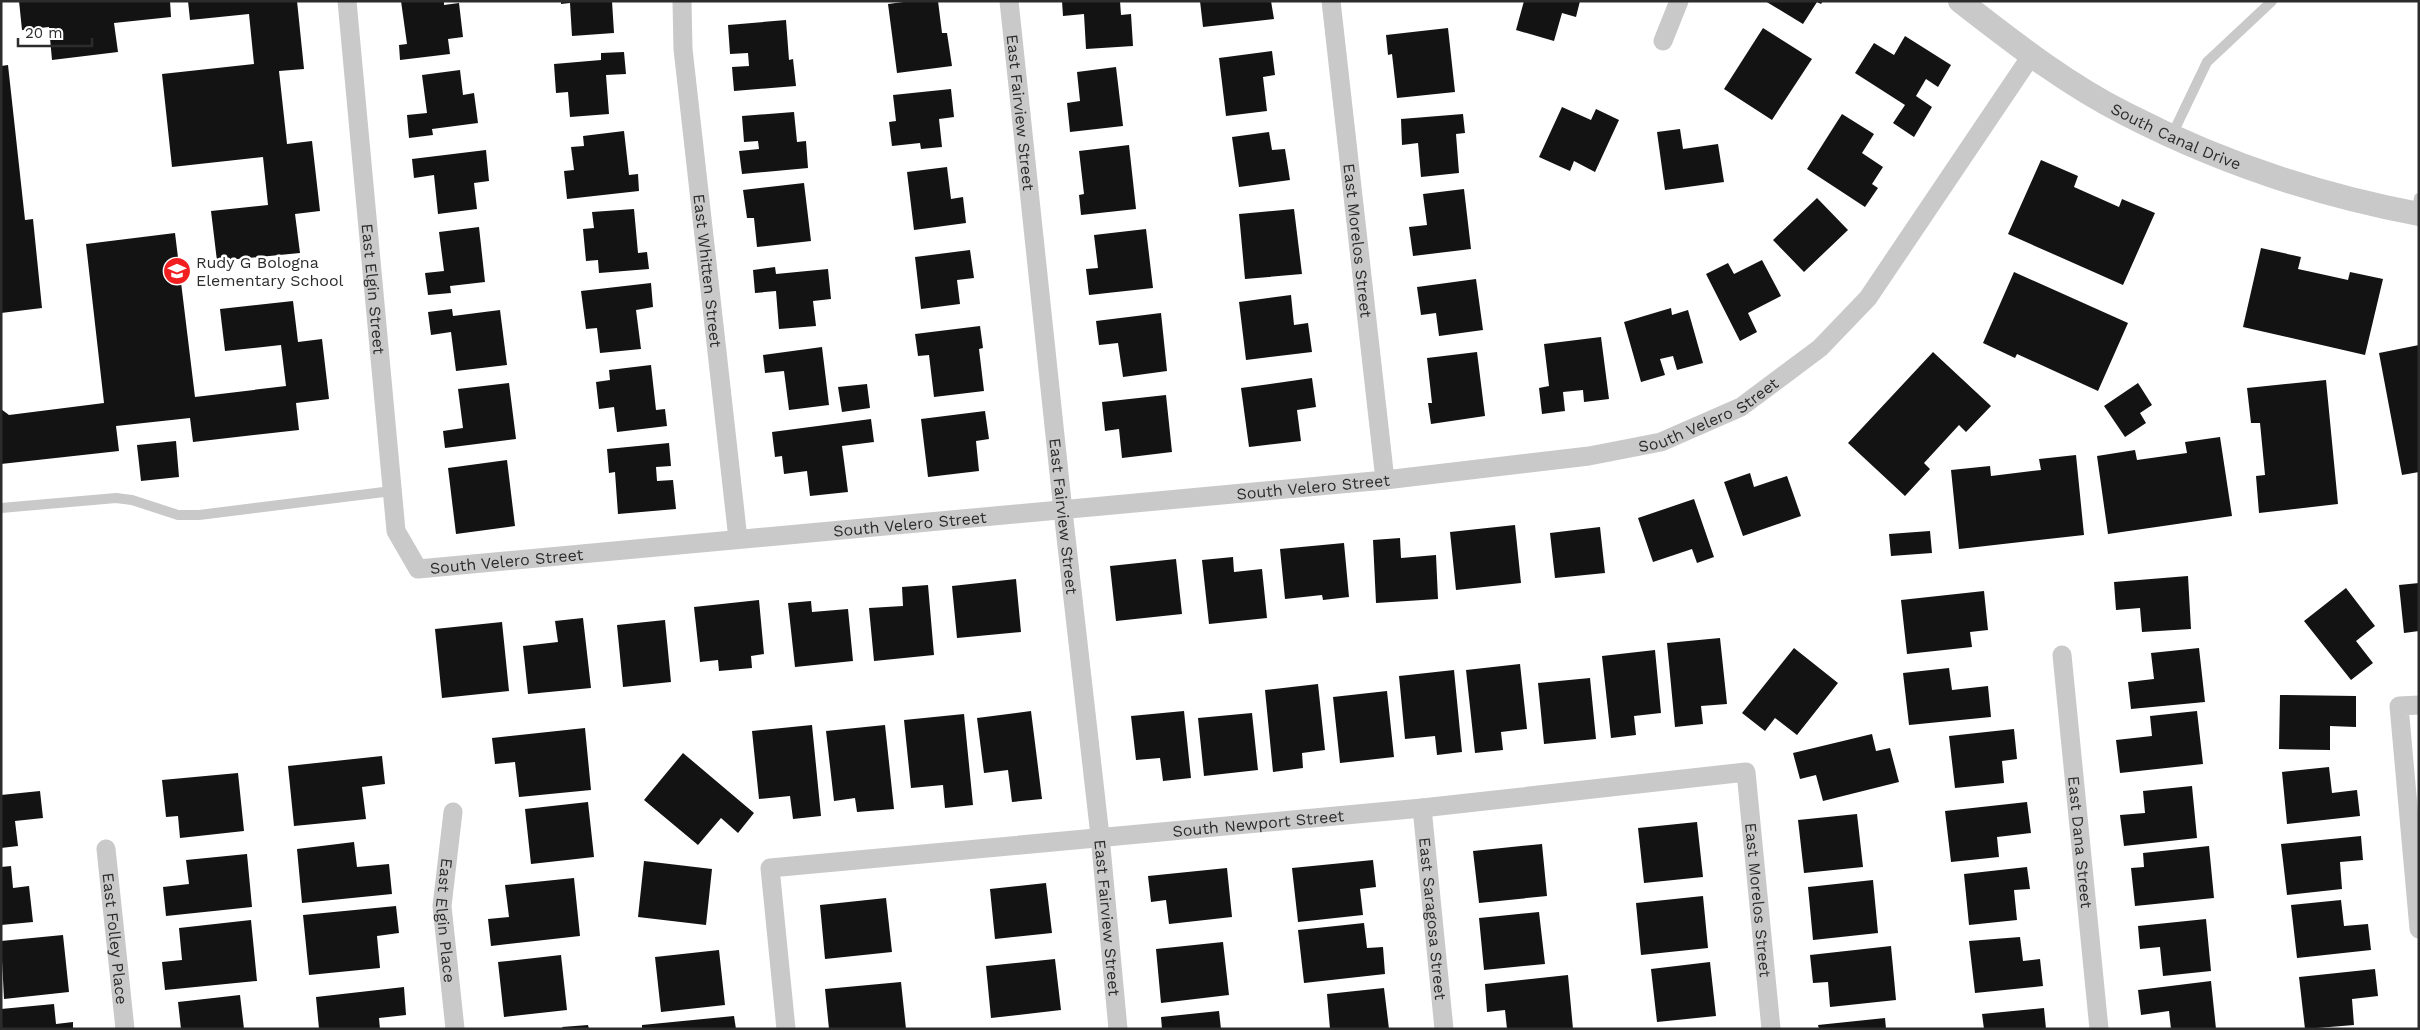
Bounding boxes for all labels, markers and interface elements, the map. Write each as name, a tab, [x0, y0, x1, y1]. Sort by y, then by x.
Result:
scale bar	[18, 15, 91, 47]
text: 20 m	[25, 24, 63, 42]
street label: East Fairview Street	[1003, 33, 1039, 192]
street label: South Canal Drive	[2108, 99, 2244, 173]
street label: East Morelos Street	[1340, 162, 1376, 319]
street label: East Whitten Street	[690, 193, 726, 349]
street label: East Elgin Street	[358, 222, 389, 355]
place label: Rudy G Bologna Elementary School	[196, 253, 344, 290]
school or university icon: Rudy G Bologna Elementary School	[162, 256, 192, 286]
street label: South Velero Street	[1637, 373, 1782, 456]
street label: East Fairview Street	[1046, 437, 1082, 596]
street label: South Velero Street	[1236, 470, 1391, 503]
street label: South Velero Street	[832, 507, 988, 540]
street label: South Velero Street	[429, 544, 584, 577]
street label: East Dana Street	[2065, 775, 2097, 909]
street label: South Newport Street	[1172, 806, 1345, 840]
street label: East Morelos Street	[1741, 822, 1775, 978]
street label: East Saragosa Street	[1415, 836, 1451, 1001]
street label: East Fairview Street	[1091, 839, 1124, 997]
street label: East Elgin Place	[432, 857, 460, 983]
street label: East Folley Place	[99, 872, 132, 1005]

